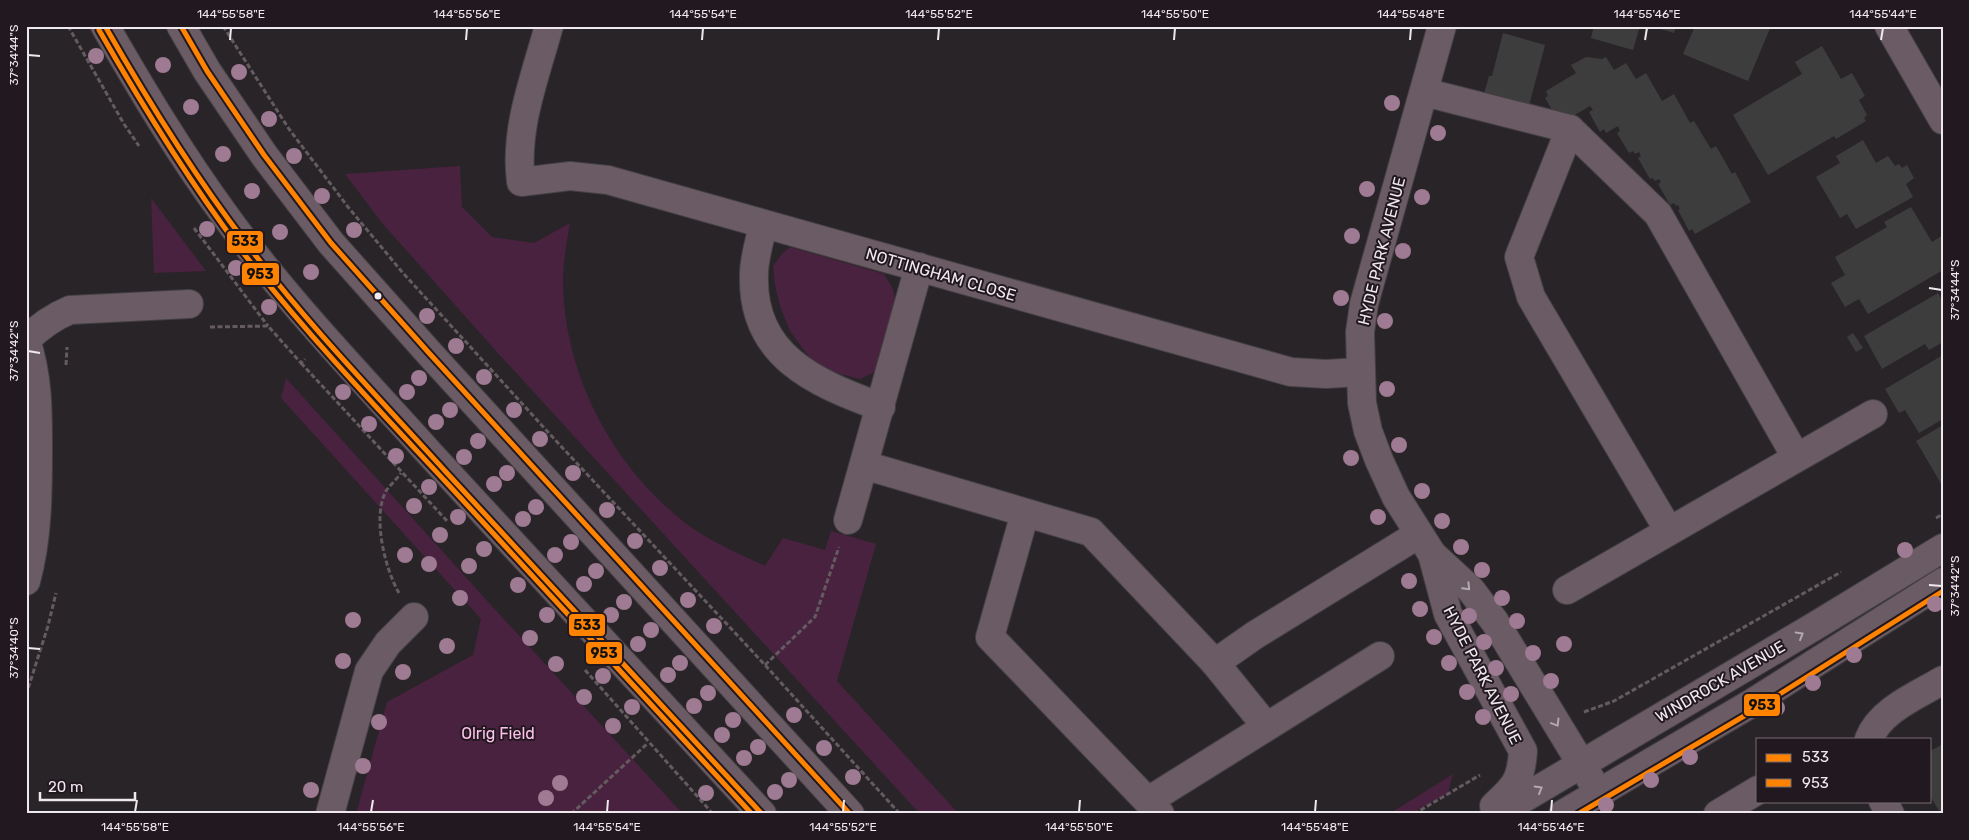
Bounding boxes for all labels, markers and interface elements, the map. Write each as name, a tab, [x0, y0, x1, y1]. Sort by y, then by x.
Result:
text: 144°55'58"E	[197, 7, 265, 21]
text: 144°55'56"E	[433, 7, 501, 21]
text: 144°55'54"E	[669, 7, 737, 21]
text: 144°55'52"E	[905, 7, 973, 21]
text: 144°55'50"E	[1141, 7, 1209, 21]
text: 144°55'48"E	[1377, 7, 1445, 21]
text: 144°55'46"E	[1614, 7, 1680, 21]
text: 144°55'44"E	[1849, 7, 1917, 21]
text: 37°34'44"S	[7, 25, 21, 86]
street label: HYDE PARK AVENUE	[1354, 175, 1409, 327]
line badge: 533	[226, 230, 264, 254]
text: 533	[231, 233, 259, 250]
street label: NOTTINGHAM CLOSE	[864, 244, 1018, 305]
text: 37°34'44"S	[1948, 260, 1962, 321]
line badge: 953	[241, 262, 280, 286]
text: 953	[246, 266, 274, 283]
unlabelled marker	[373, 291, 383, 301]
text: 37°34'42"S	[7, 321, 21, 381]
text: 37°34'42"S	[1948, 556, 1962, 616]
one-way arrow	[1461, 582, 1470, 591]
street label: HYDE PARK AVENUE	[1440, 603, 1526, 747]
line badge: 533	[568, 613, 606, 637]
text: 37°34'40"S	[7, 617, 21, 679]
text: 533	[573, 617, 601, 634]
one-way arrow	[1794, 632, 1803, 642]
street label: WINDROCK AVENUE	[1652, 637, 1788, 726]
line badge: 953	[585, 641, 623, 665]
text: 953	[590, 645, 618, 662]
line badge: 953	[1743, 693, 1781, 717]
text: 953	[1748, 697, 1776, 714]
one-way arrow	[1550, 718, 1559, 727]
park label: Olrig Field	[461, 724, 535, 743]
legend	[1756, 738, 1932, 802]
text: 533	[1802, 748, 1829, 766]
scale bar	[40, 770, 135, 802]
text: 953	[1802, 774, 1829, 792]
text: 20 m	[48, 778, 83, 796]
one-way arrow	[1534, 786, 1543, 796]
text: 144°55'58"E	[101, 820, 169, 834]
text: 144°55'56"E	[337, 820, 405, 834]
text: 144°55'54"E	[573, 820, 641, 834]
text: 144°55'52"E	[809, 820, 877, 834]
text: 144°55'50"E	[1045, 820, 1113, 834]
text: 144°55'48"E	[1281, 820, 1349, 834]
text: 144°55'46"E	[1518, 820, 1584, 834]

